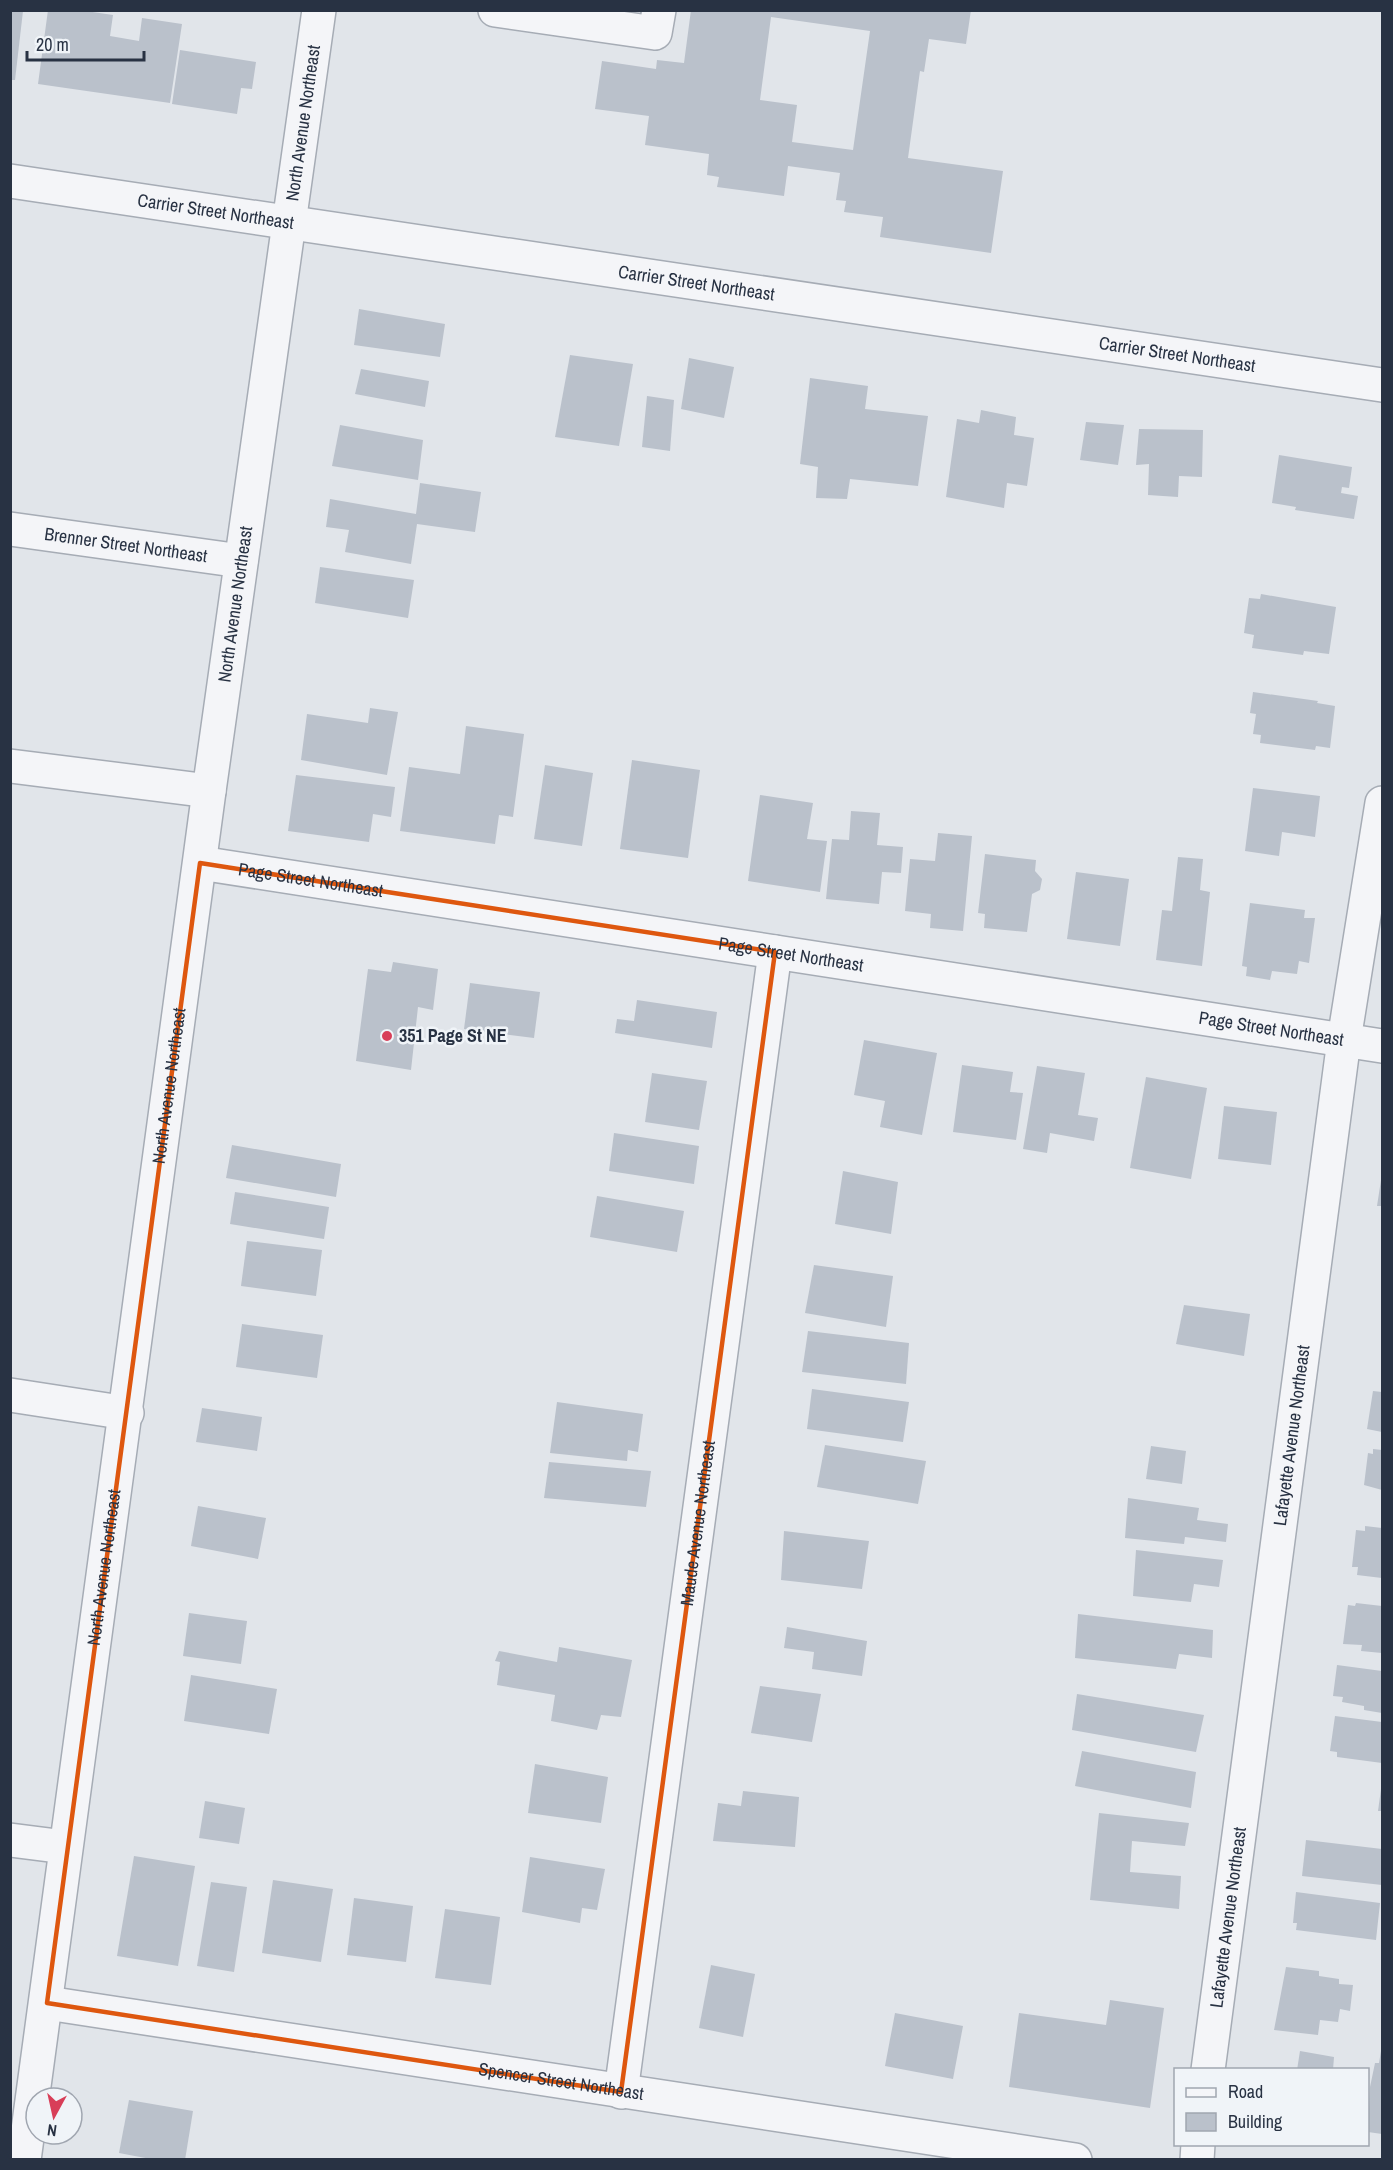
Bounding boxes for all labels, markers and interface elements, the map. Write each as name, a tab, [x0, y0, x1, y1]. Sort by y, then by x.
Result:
scale bar	[27, 24, 144, 62]
text: 20 m	[36, 32, 69, 57]
street label: North Avenue Northeast	[279, 43, 326, 203]
street label: Carrier Street Northeast	[136, 187, 296, 235]
street label: Carrier Street Northeast	[617, 259, 776, 307]
street label: Carrier Street Northeast	[1097, 330, 1257, 378]
street label: Brenner Street Northeast	[43, 521, 209, 568]
street label: North Avenue Northeast	[211, 525, 258, 684]
street label: Page Street Northeast	[237, 856, 385, 903]
street label: Page Street Northeast	[717, 930, 865, 978]
street label: Page Street Northeast	[1197, 1005, 1345, 1052]
street label: North Avenue Northeast	[146, 1006, 192, 1165]
place label: 351 Page St NE	[399, 1023, 507, 1048]
marker: 351 Page St NE	[380, 1029, 394, 1043]
street label: Lafayette Avenue Northeast	[1267, 1344, 1316, 1527]
street label: Maude Avenue Northeast	[674, 1439, 721, 1607]
street label: North Avenue Northeast	[81, 1488, 127, 1647]
street label: Lafayette Avenue Northeast	[1203, 1825, 1252, 2009]
street label: Spencer Street Northeast	[477, 2056, 645, 2106]
legend	[1174, 2068, 1369, 2146]
text: Road	[1228, 2079, 1263, 2104]
north arrow	[24, 2086, 84, 2146]
text: Building	[1228, 2109, 1283, 2134]
text: N	[46, 2119, 58, 2142]

